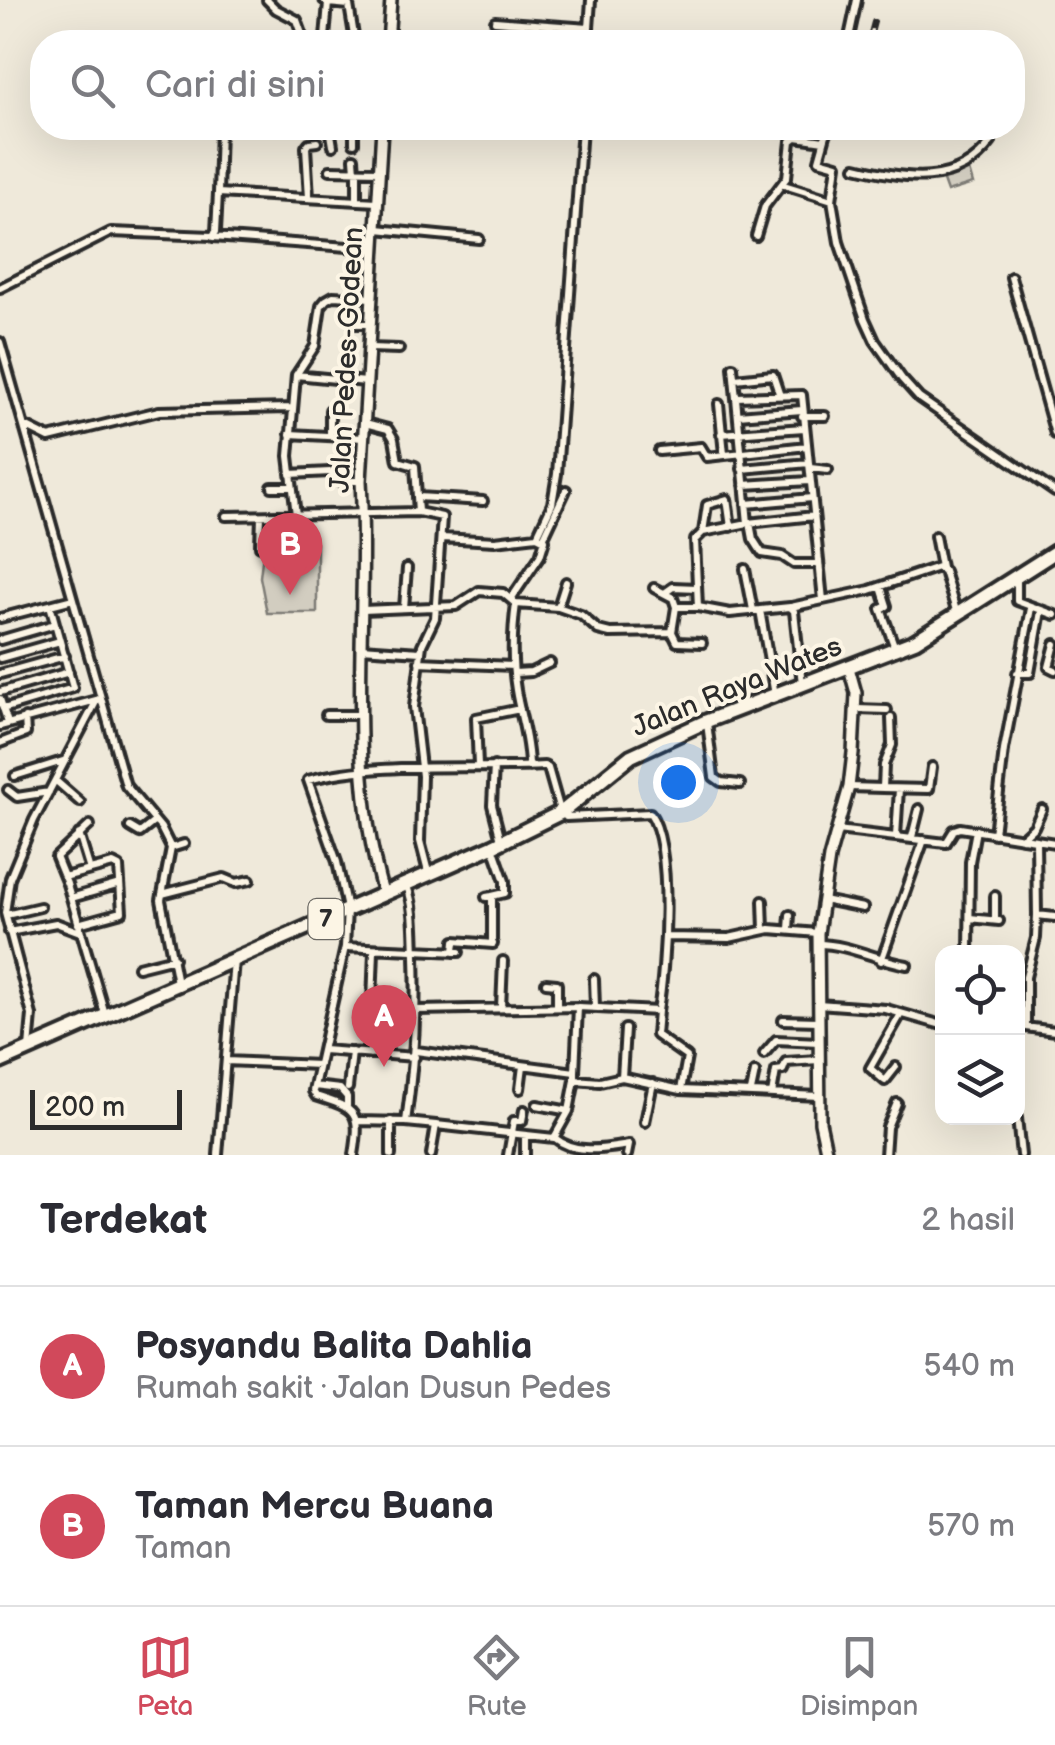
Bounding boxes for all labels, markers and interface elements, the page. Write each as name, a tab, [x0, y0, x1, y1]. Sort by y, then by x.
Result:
search box	[30, 30, 1025, 140]
icon: search	[65, 58, 120, 113]
text: Cari di sini	[145, 63, 325, 108]
street label: Jalan Pedes-Godean	[324, 226, 370, 494]
pin: B	[258, 512, 322, 595]
street label: Jalan Raya Wates	[627, 630, 847, 744]
your location	[653, 757, 704, 808]
road number: 7	[308, 899, 344, 939]
map controls	[935, 945, 1025, 1125]
button: locate	[935, 945, 1025, 1035]
pin: A	[352, 984, 416, 1067]
button: layers	[935, 1035, 1025, 1125]
scale bar	[30, 1085, 182, 1130]
text: 200 m	[45, 1091, 125, 1124]
text: Terdekat	[40, 1195, 207, 1246]
text: 2 hasil	[921, 1201, 1015, 1240]
text: Posyandu Balita Dahlia	[135, 1324, 532, 1369]
text: A	[63, 1347, 82, 1386]
text: 540 m	[923, 1347, 1015, 1386]
text: Rumah sakit · Jalan Dusun Pedes	[135, 1369, 611, 1408]
text: Taman Mercu Buana	[135, 1484, 494, 1529]
text: B	[61, 1507, 84, 1546]
text: 570 m	[927, 1507, 1015, 1546]
text: Taman	[135, 1529, 232, 1568]
tab: Peta	[137, 1630, 193, 1723]
tab: Rute	[467, 1630, 527, 1723]
tab: Disimpan	[800, 1630, 918, 1723]

